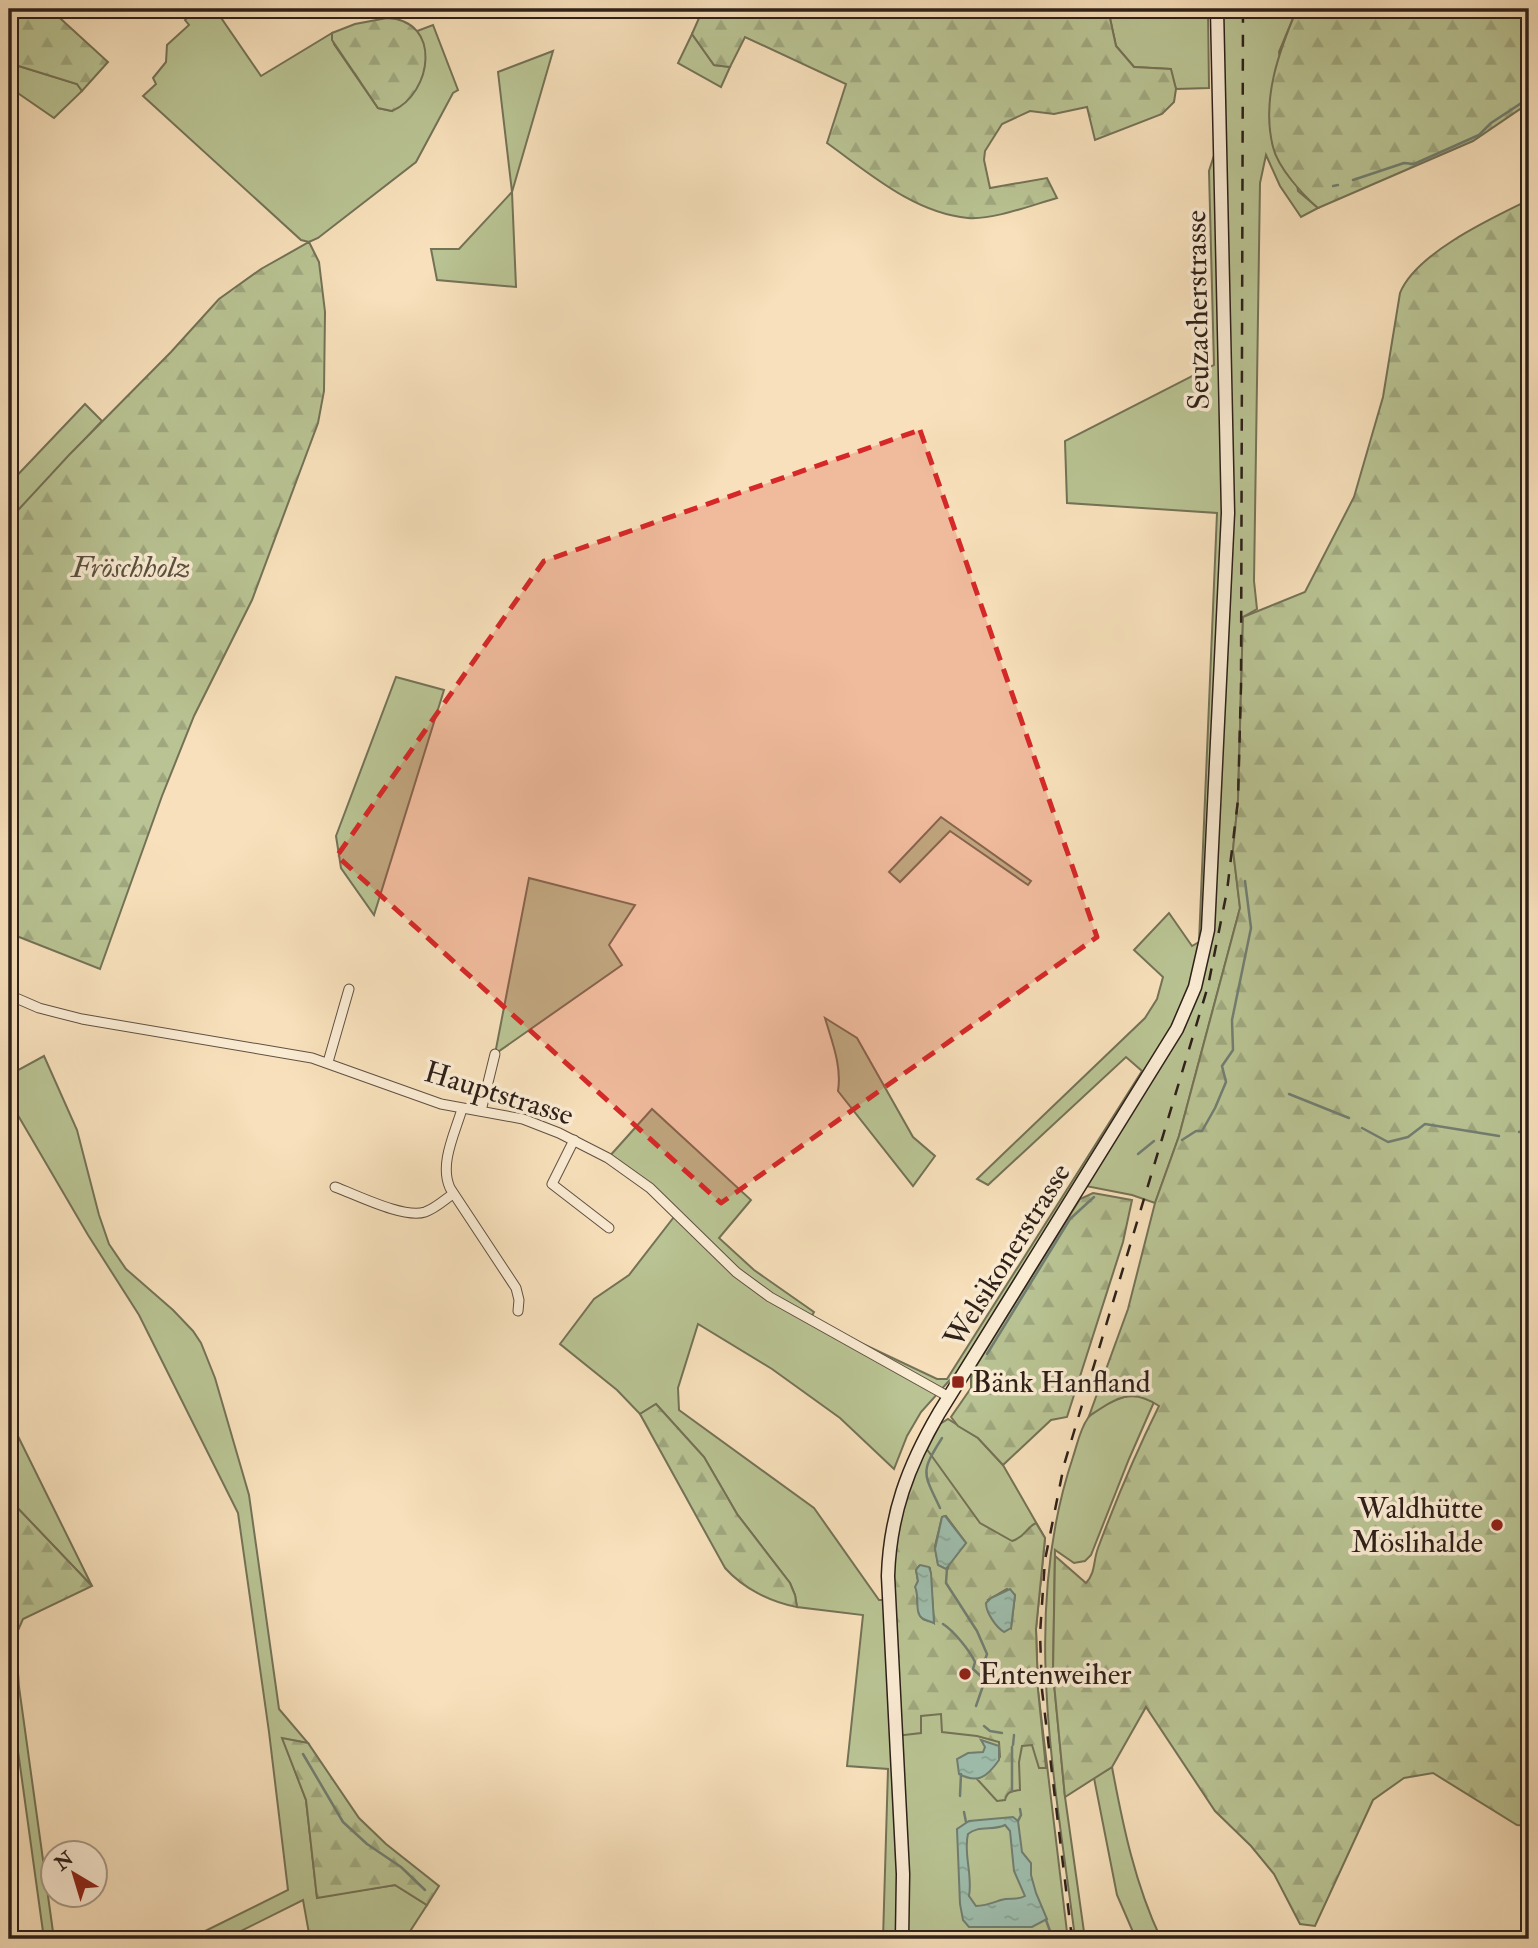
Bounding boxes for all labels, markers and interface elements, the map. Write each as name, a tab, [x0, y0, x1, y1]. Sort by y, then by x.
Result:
street label: Seuzacherstrasse	[1177, 210, 1218, 410]
park label: Fröschholz	[70, 549, 190, 586]
street label: Hauptstrasse	[420, 1053, 578, 1134]
street label: Welsikonerstrasse	[935, 1156, 1079, 1355]
place label: Bänk Hanfland	[972, 1364, 1151, 1401]
marker: Bänk Hanfland	[950, 1374, 966, 1390]
place label: Waldhütte Möslihalde	[1351, 1490, 1483, 1561]
marker: Waldhütte Möslihalde	[1489, 1517, 1505, 1533]
place label: Entenweiher	[979, 1656, 1132, 1693]
marker: Entenweiher	[957, 1666, 973, 1682]
north arrow	[38, 1840, 108, 1910]
text: N	[49, 1846, 79, 1877]

